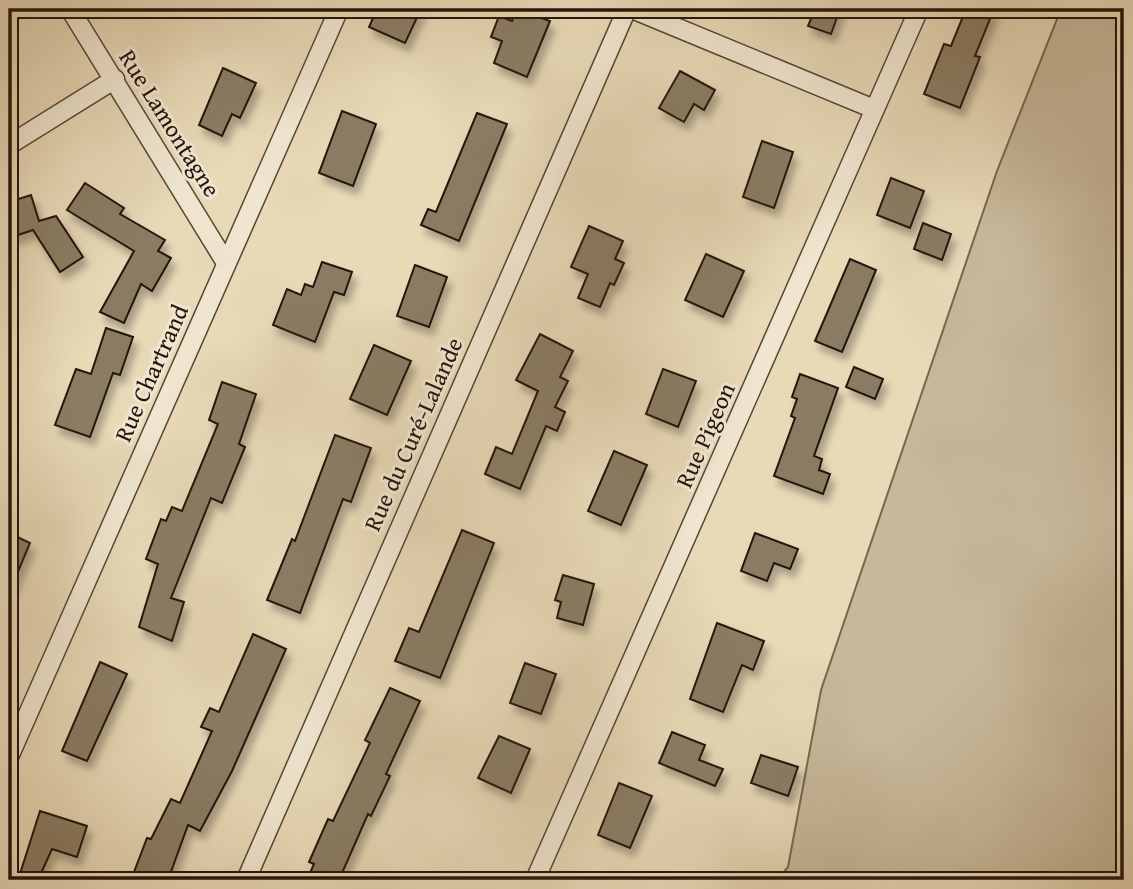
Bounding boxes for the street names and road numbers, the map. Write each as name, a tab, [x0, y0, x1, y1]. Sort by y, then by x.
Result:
street label: Rue Lamontagne	[111, 42, 229, 204]
street label: Rue Chartrand	[105, 299, 197, 447]
street label: Rue du Curé-Lalande	[355, 332, 471, 536]
street label: Rue Pigeon	[666, 376, 744, 493]

